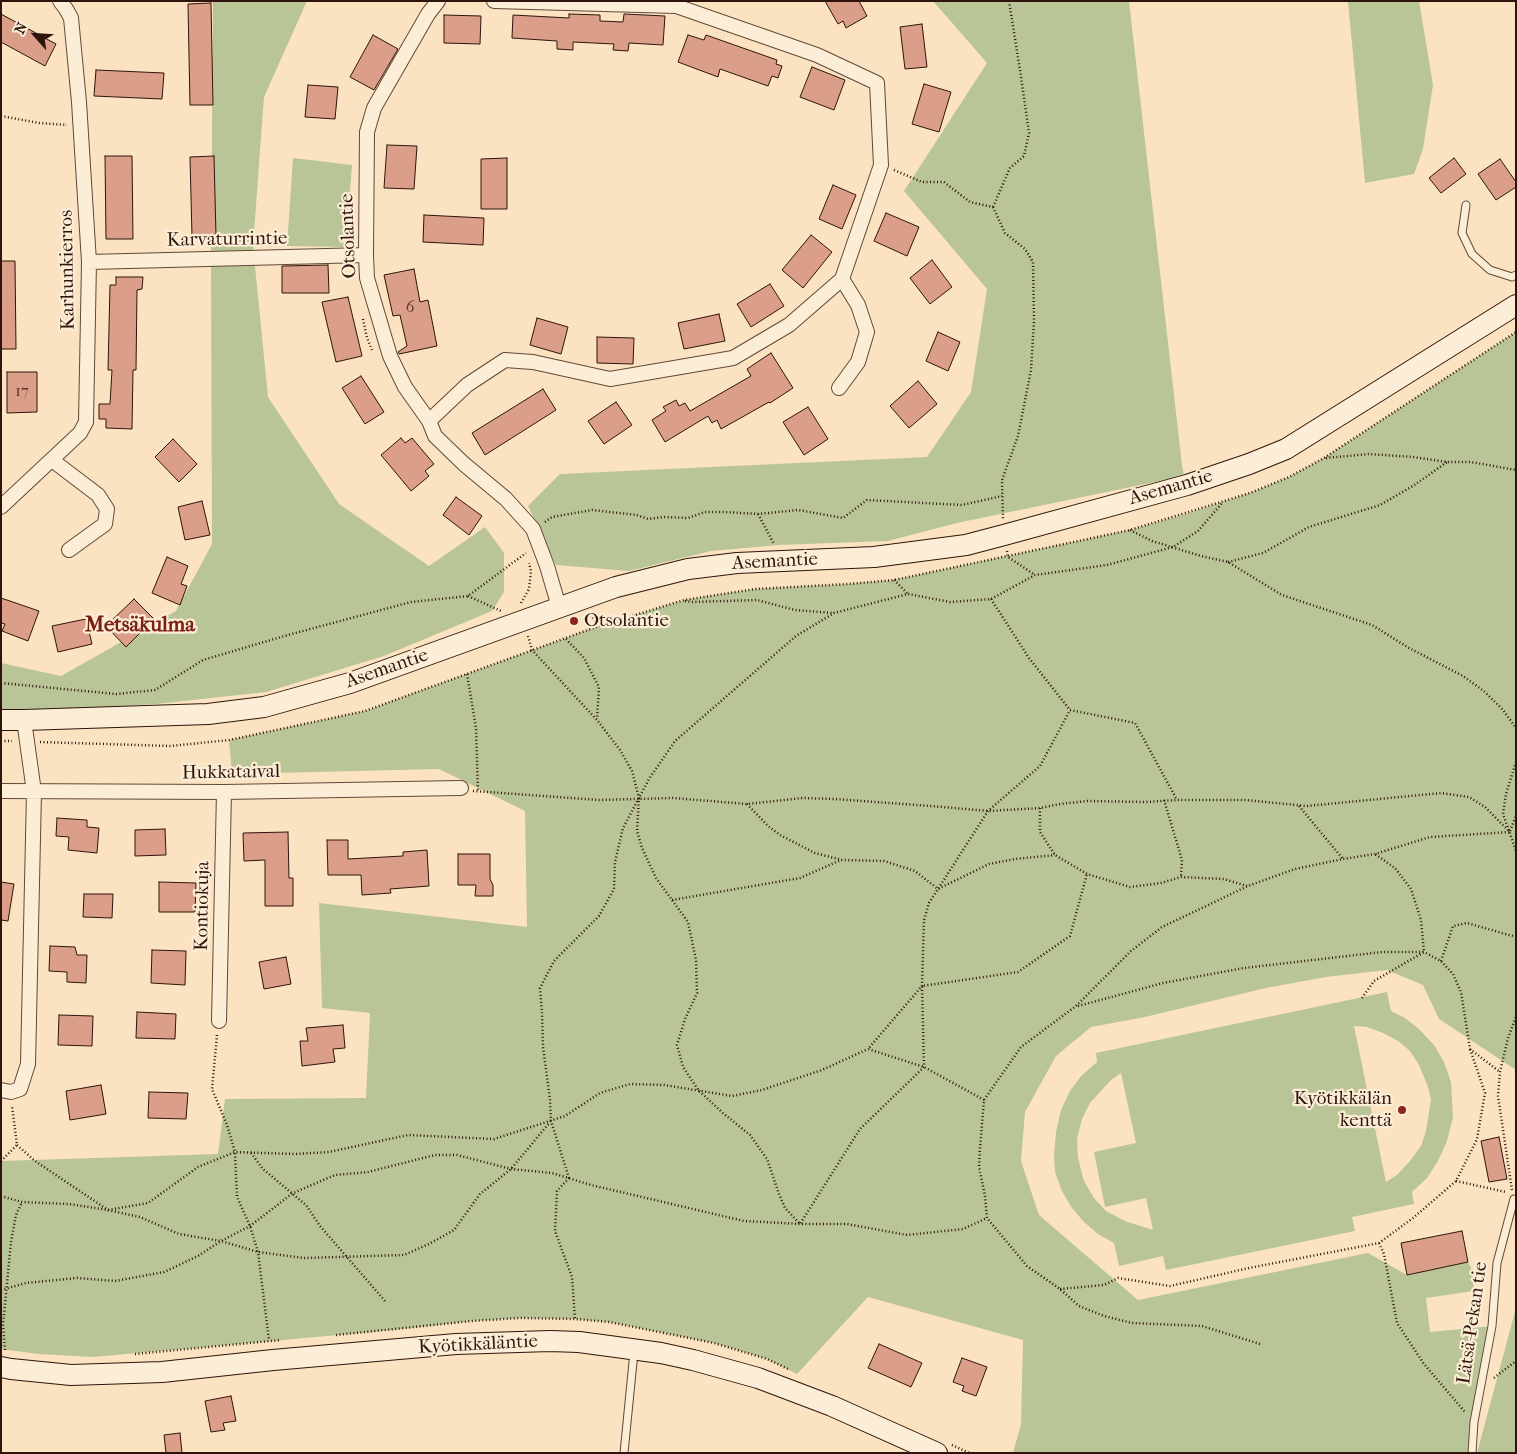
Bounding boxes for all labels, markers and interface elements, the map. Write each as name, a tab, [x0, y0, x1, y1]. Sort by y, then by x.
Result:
north arrow	[10, 10, 60, 60]
text: N	[11, 20, 31, 37]
street label: Otsolantie	[336, 193, 362, 279]
street label: Karhunkierros	[56, 210, 80, 330]
street label: Karvaturrintie	[166, 228, 288, 252]
house number: 6	[406, 298, 414, 318]
house number: 17	[15, 382, 29, 402]
street label: Asemantie	[1127, 465, 1215, 511]
street label: Asemantie	[732, 548, 818, 576]
place label: Otsolantie	[584, 610, 669, 632]
district label: Metsäkulma	[85, 613, 195, 639]
marker: Otsolantie	[568, 615, 580, 627]
street label: Asemantie	[343, 644, 431, 694]
street label: Hukkataival	[182, 761, 280, 785]
street label: Kontiokuja	[191, 861, 215, 951]
place label: Kyötikkälän kenttä	[1294, 1088, 1392, 1132]
marker: Kyötikkälän kenttä	[1396, 1104, 1408, 1116]
street label: Lätsä-Pekan tie	[1453, 1260, 1493, 1386]
street label: Kyötikkäläntie	[418, 1330, 538, 1360]

